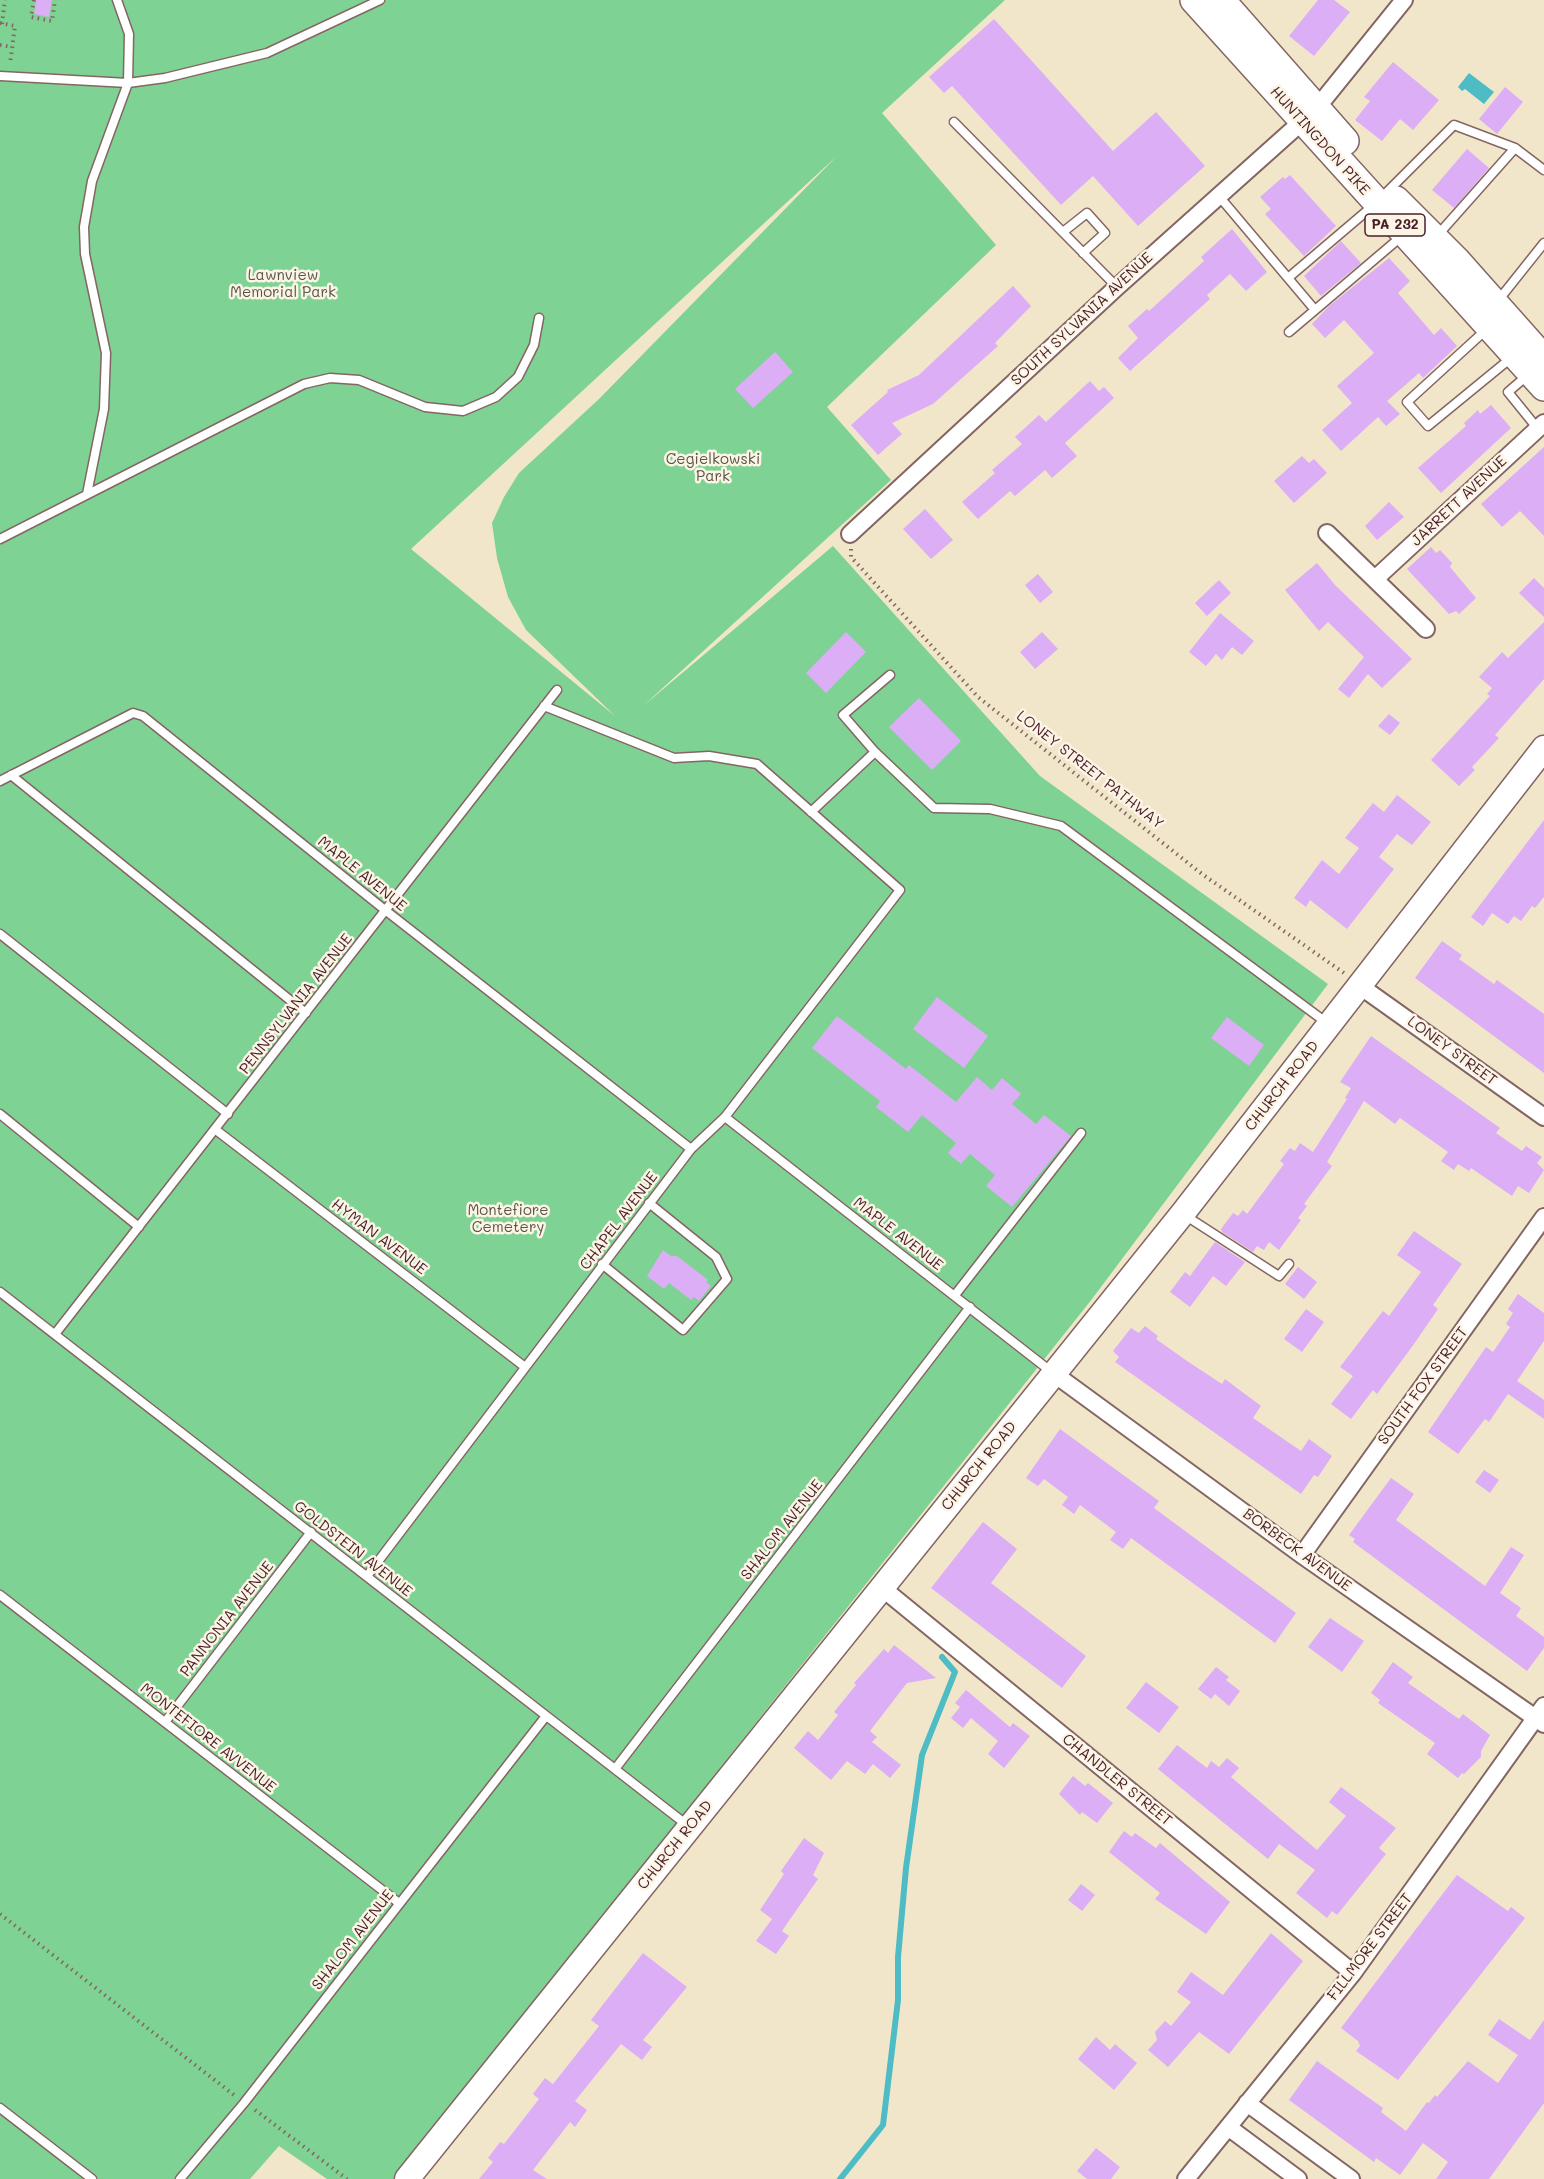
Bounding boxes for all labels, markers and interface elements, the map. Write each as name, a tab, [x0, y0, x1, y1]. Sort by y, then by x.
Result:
street label: HUNTINGDON PIKE	[1266, 83, 1374, 199]
road number: PA 232	[1365, 214, 1425, 236]
street label: SOUTH SYLVANIA AVENUE	[1007, 249, 1157, 389]
park label: Lawnview Memorial Park	[230, 266, 336, 301]
park label: Cegielkowski Park	[666, 450, 760, 485]
street label: JARRETT AVENUE	[1408, 452, 1510, 550]
street label: LONEY STREET PATHWAY	[1013, 707, 1167, 833]
street label: MAPLE AVENUE	[314, 833, 410, 915]
street label: PENNSYLVANIA AVENUE	[236, 930, 356, 1078]
street label: LONEY STREET	[1404, 1013, 1500, 1089]
street label: CHURCH ROAD	[1241, 1037, 1323, 1135]
street label: CHAPEL AVENUE	[576, 1168, 662, 1274]
street label: MAPLE AVENUE	[850, 1193, 946, 1275]
street label: HYMAN AVENUE	[328, 1195, 430, 1279]
park label: Montefiore Cemetery	[467, 1201, 549, 1236]
street label: SOUTH FOX STREET	[1374, 1324, 1472, 1448]
street label: CHURCH ROAD	[938, 1418, 1020, 1514]
street label: SHALOM AVENUE	[737, 1476, 827, 1584]
street label: GOLDSTEIN AVENUE	[290, 1497, 416, 1601]
street label: BORBECK AVENUE	[1239, 1505, 1355, 1595]
street label: PANNONIA AVENUE	[176, 1558, 278, 1680]
street label: MONTEFIORE AVVENUE	[137, 1679, 279, 1797]
street label: CHANDLER STREET	[1058, 1730, 1176, 1830]
street label: CHURCH ROAD	[634, 1797, 716, 1893]
street label: SHALOM AVENUE	[308, 1886, 398, 1994]
street label: FILLMORE STREET	[1324, 1890, 1416, 2004]

